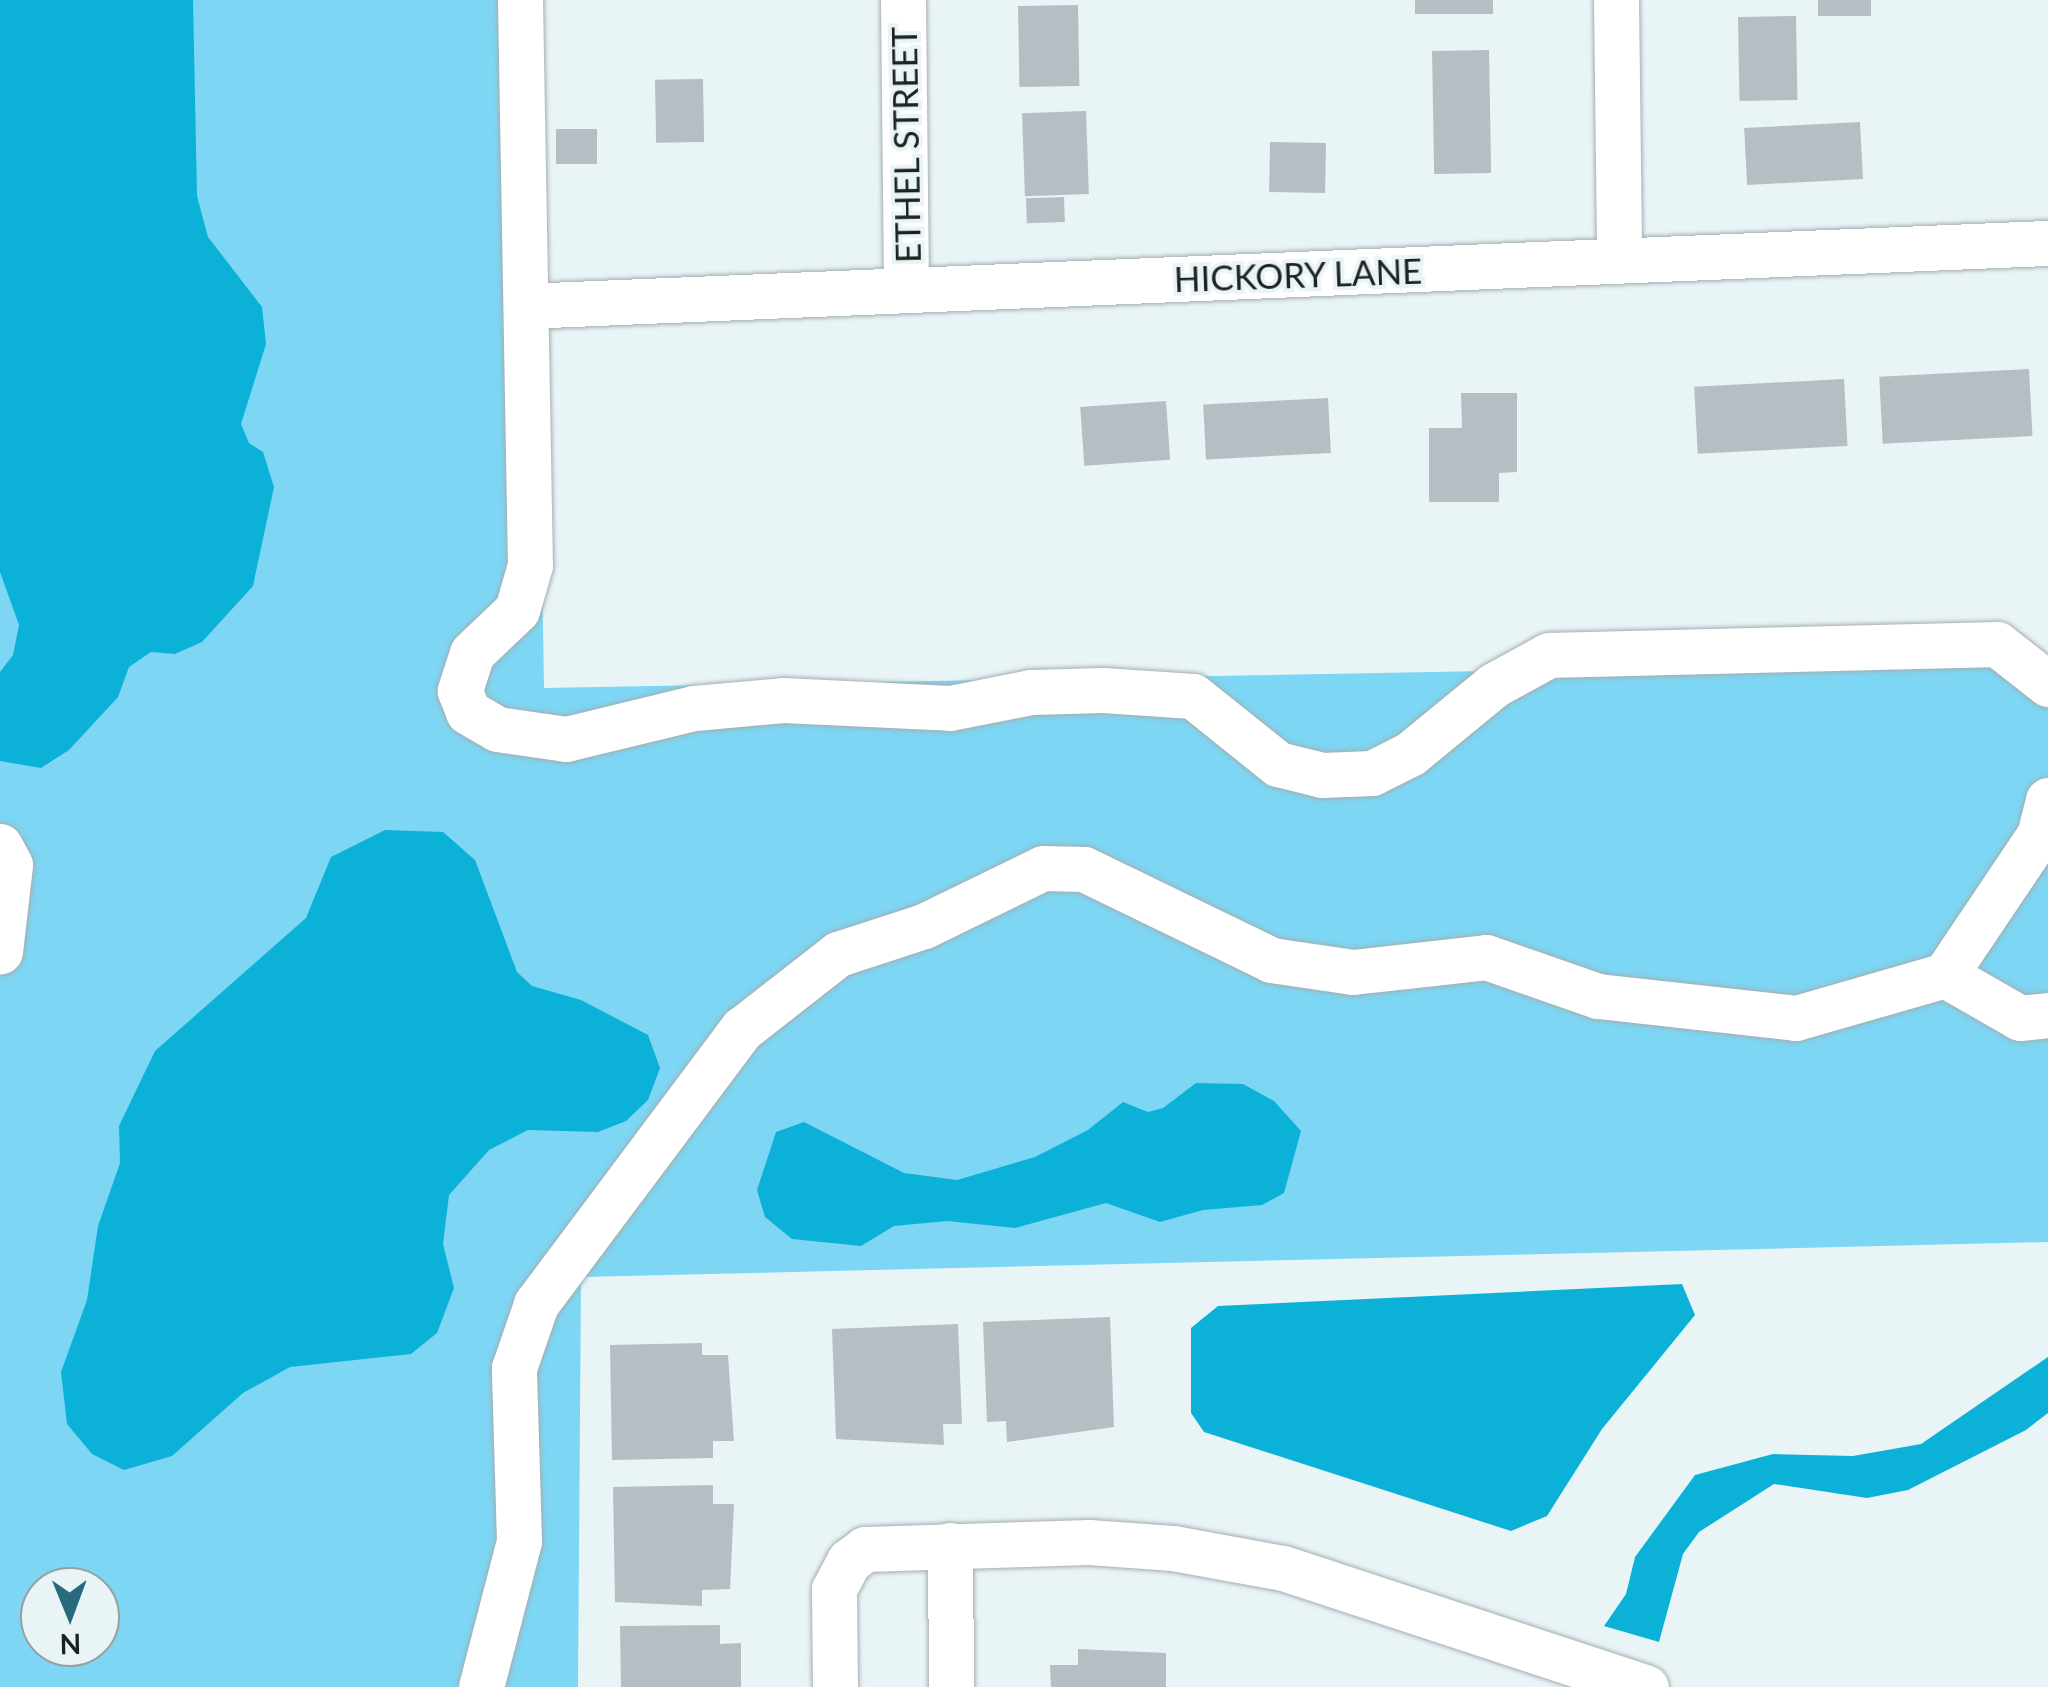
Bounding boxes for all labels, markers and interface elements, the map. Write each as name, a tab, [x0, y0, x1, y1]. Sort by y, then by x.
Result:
street label: ETHEL STREET	[882, 26, 928, 264]
street label: HICKORY LANE	[1172, 249, 1424, 299]
north arrow	[20, 1567, 120, 1667]
text: N	[59, 1628, 82, 1662]

